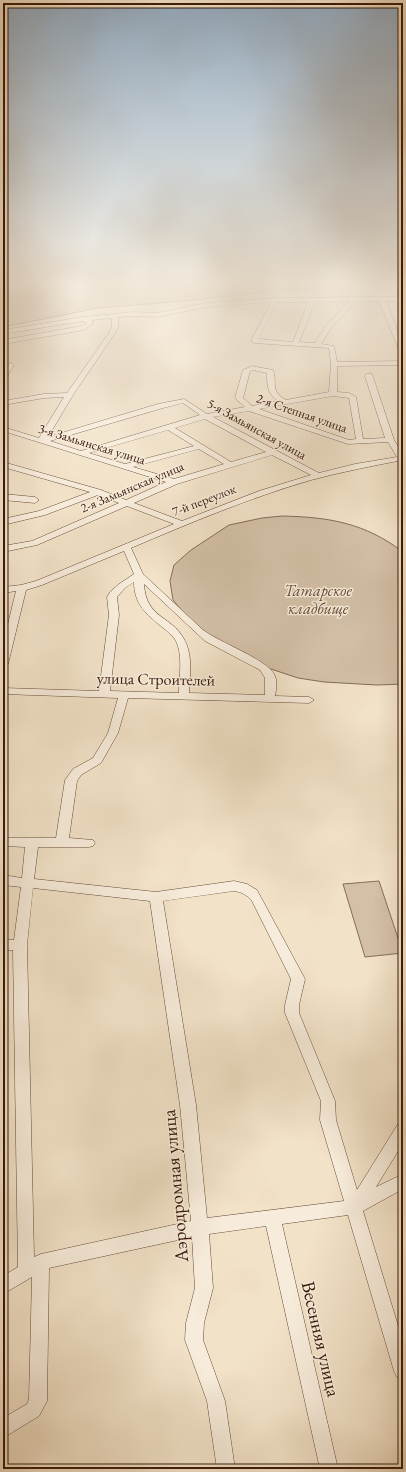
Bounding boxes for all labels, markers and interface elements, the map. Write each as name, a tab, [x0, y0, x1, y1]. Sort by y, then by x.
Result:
street label: 2-я Степная улица	[254, 389, 350, 437]
street label: 5-я Замьянская улица	[204, 395, 310, 464]
street label: 3-я Замьянская улица	[36, 420, 148, 469]
street label: 2-я Замьянская улица	[78, 457, 187, 517]
street label: 7-й переулок	[170, 480, 239, 520]
park label: Татарское кладбище	[284, 580, 352, 619]
street label: улица Строителей	[97, 667, 216, 691]
street label: Аэродромная улица	[156, 1108, 194, 1265]
street label: Весенняя улица	[296, 1279, 347, 1400]

